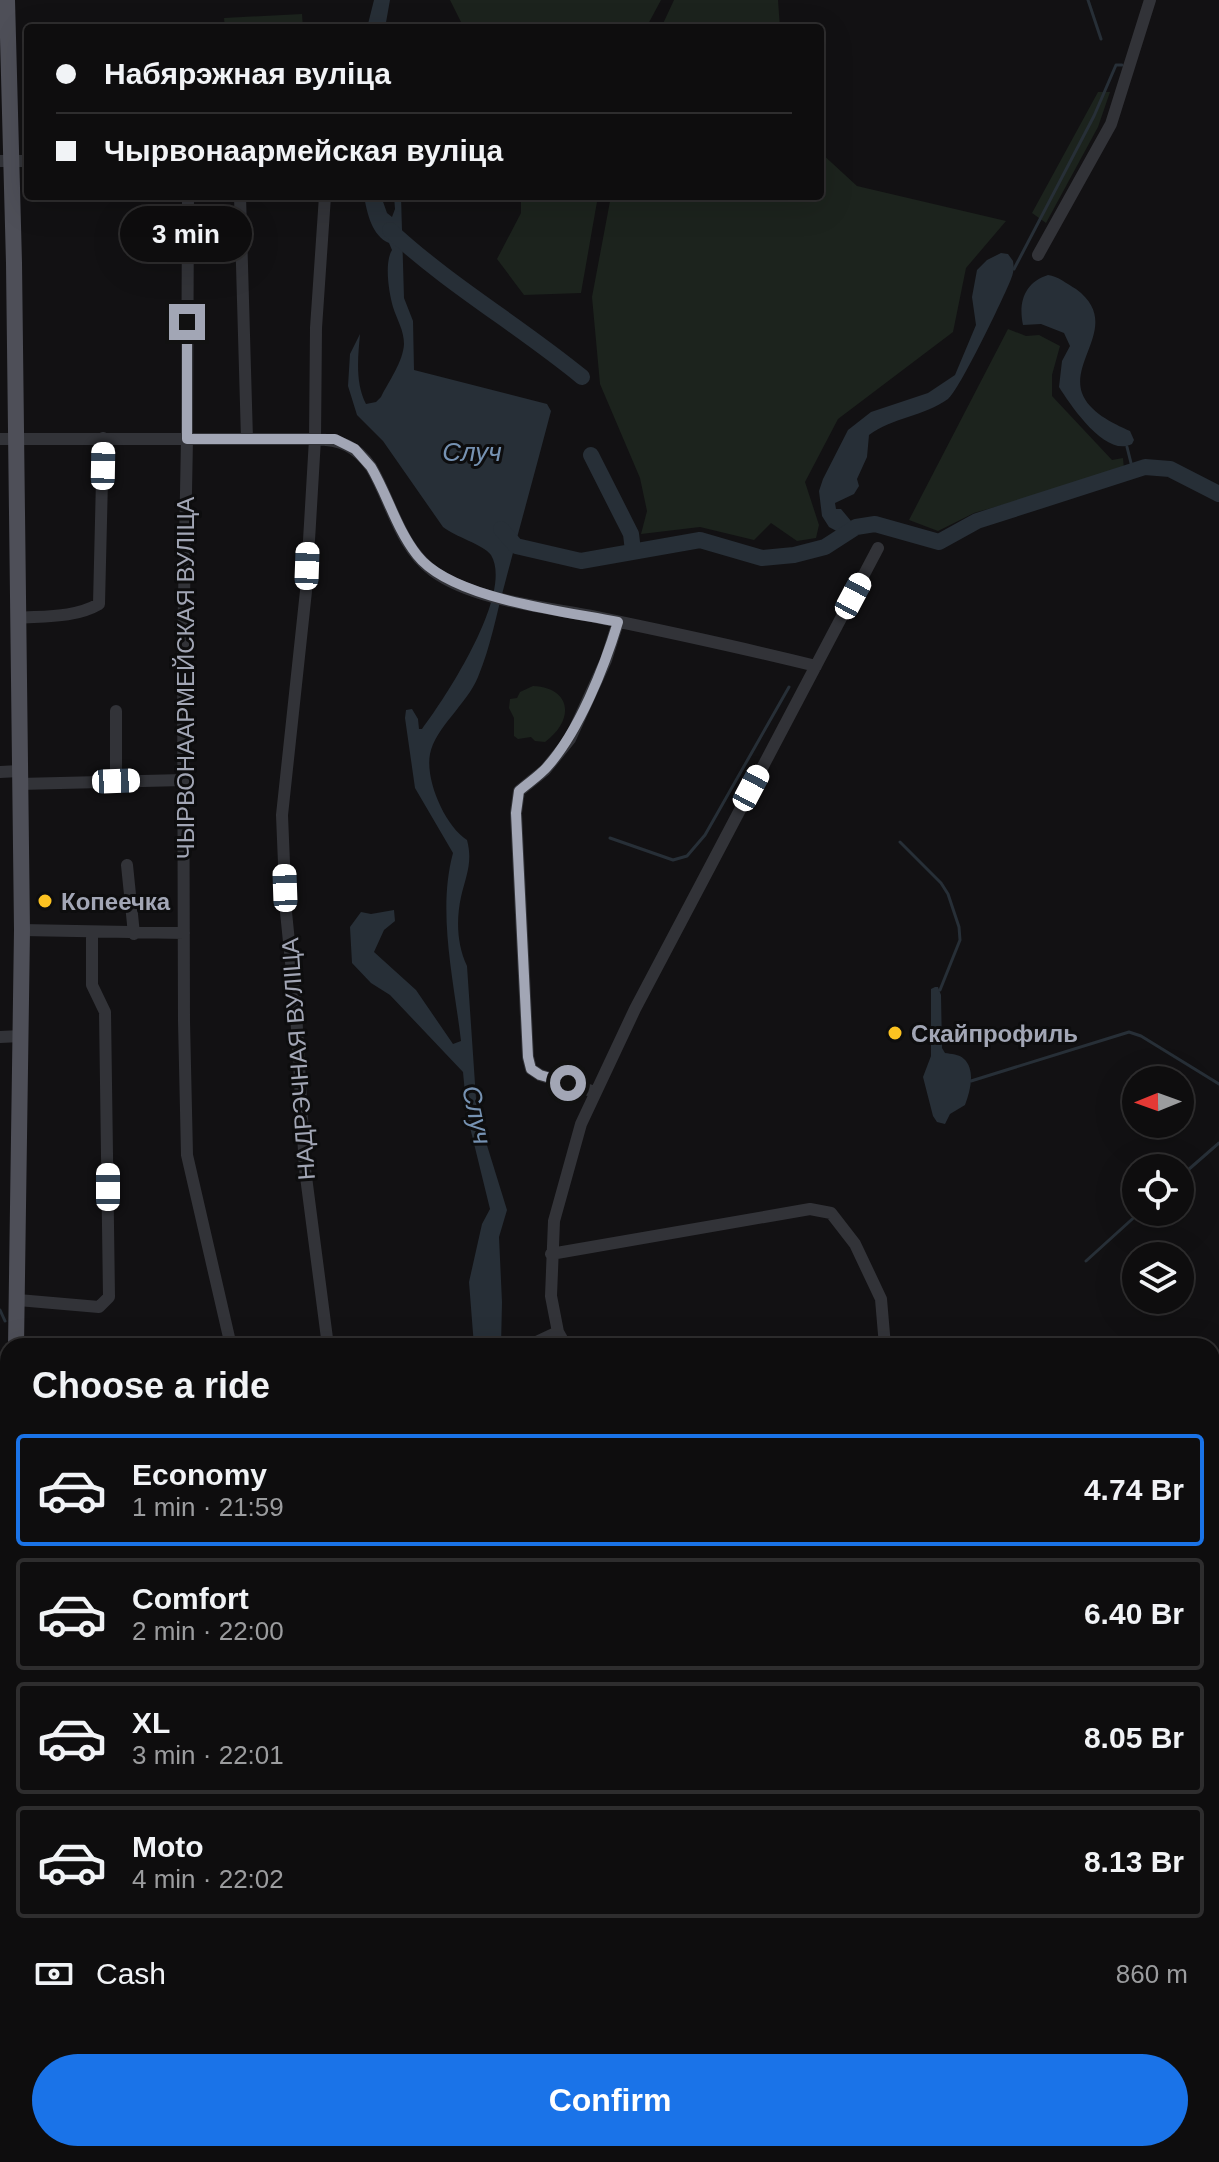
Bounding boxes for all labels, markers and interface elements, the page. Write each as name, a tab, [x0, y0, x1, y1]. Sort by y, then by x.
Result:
text: Набярэжная вуліца	[104, 57, 391, 90]
text: Чырвонаармейская вуліца	[104, 134, 503, 167]
callout: 3 min	[121, 206, 253, 262]
text: 3 min	[152, 219, 220, 249]
route end	[169, 304, 205, 340]
water label: Случ	[442, 437, 502, 467]
car	[91, 442, 115, 490]
street label: ЧЫРВОНААРМЕЙСКАЯ ВУЛІЦА	[172, 497, 199, 859]
car	[294, 542, 320, 590]
car	[831, 569, 875, 623]
car	[729, 761, 773, 815]
car	[92, 768, 140, 794]
car	[272, 864, 298, 912]
place label: Копеечка	[61, 888, 171, 915]
marker: Копеечка	[36, 892, 54, 910]
street label: НАДРЭЧНАЯ ВУЛІЦА	[276, 937, 320, 1181]
place label: Скайпрофиль	[911, 1020, 1078, 1047]
marker: Скайпрофиль	[886, 1024, 904, 1042]
route start	[550, 1065, 586, 1101]
north arrow	[1122, 1066, 1194, 1138]
map controls	[1122, 1066, 1194, 1314]
water label: Случ	[456, 1083, 498, 1147]
button: locate	[1122, 1154, 1194, 1226]
car	[96, 1163, 120, 1211]
button: layers	[1122, 1242, 1194, 1314]
text: Choose a ride	[32, 1365, 270, 1406]
icon: car	[36, 1454, 108, 1526]
text: Economy	[132, 1458, 267, 1491]
text: 4.74 Br	[1084, 1473, 1184, 1506]
text: 1 min · 21:59	[132, 1492, 284, 1522]
icon: car	[36, 1578, 108, 1650]
text: Comfort	[132, 1582, 249, 1615]
text: 6.40 Br	[1084, 1597, 1184, 1630]
text: 2 min · 22:00	[132, 1616, 284, 1646]
icon: car	[36, 1702, 108, 1774]
text: XL	[132, 1706, 170, 1739]
text: 8.05 Br	[1084, 1721, 1184, 1754]
text: 3 min · 22:01	[132, 1740, 284, 1770]
icon: car	[36, 1826, 108, 1898]
text: Moto	[132, 1830, 204, 1863]
text: 8.13 Br	[1084, 1845, 1184, 1878]
text: 4 min · 22:02	[132, 1864, 284, 1894]
icon: cash	[32, 1952, 76, 1996]
text: Cash	[96, 1957, 166, 1990]
text: 860 m	[1116, 1959, 1188, 1989]
button: Confirm	[32, 2054, 1188, 2146]

